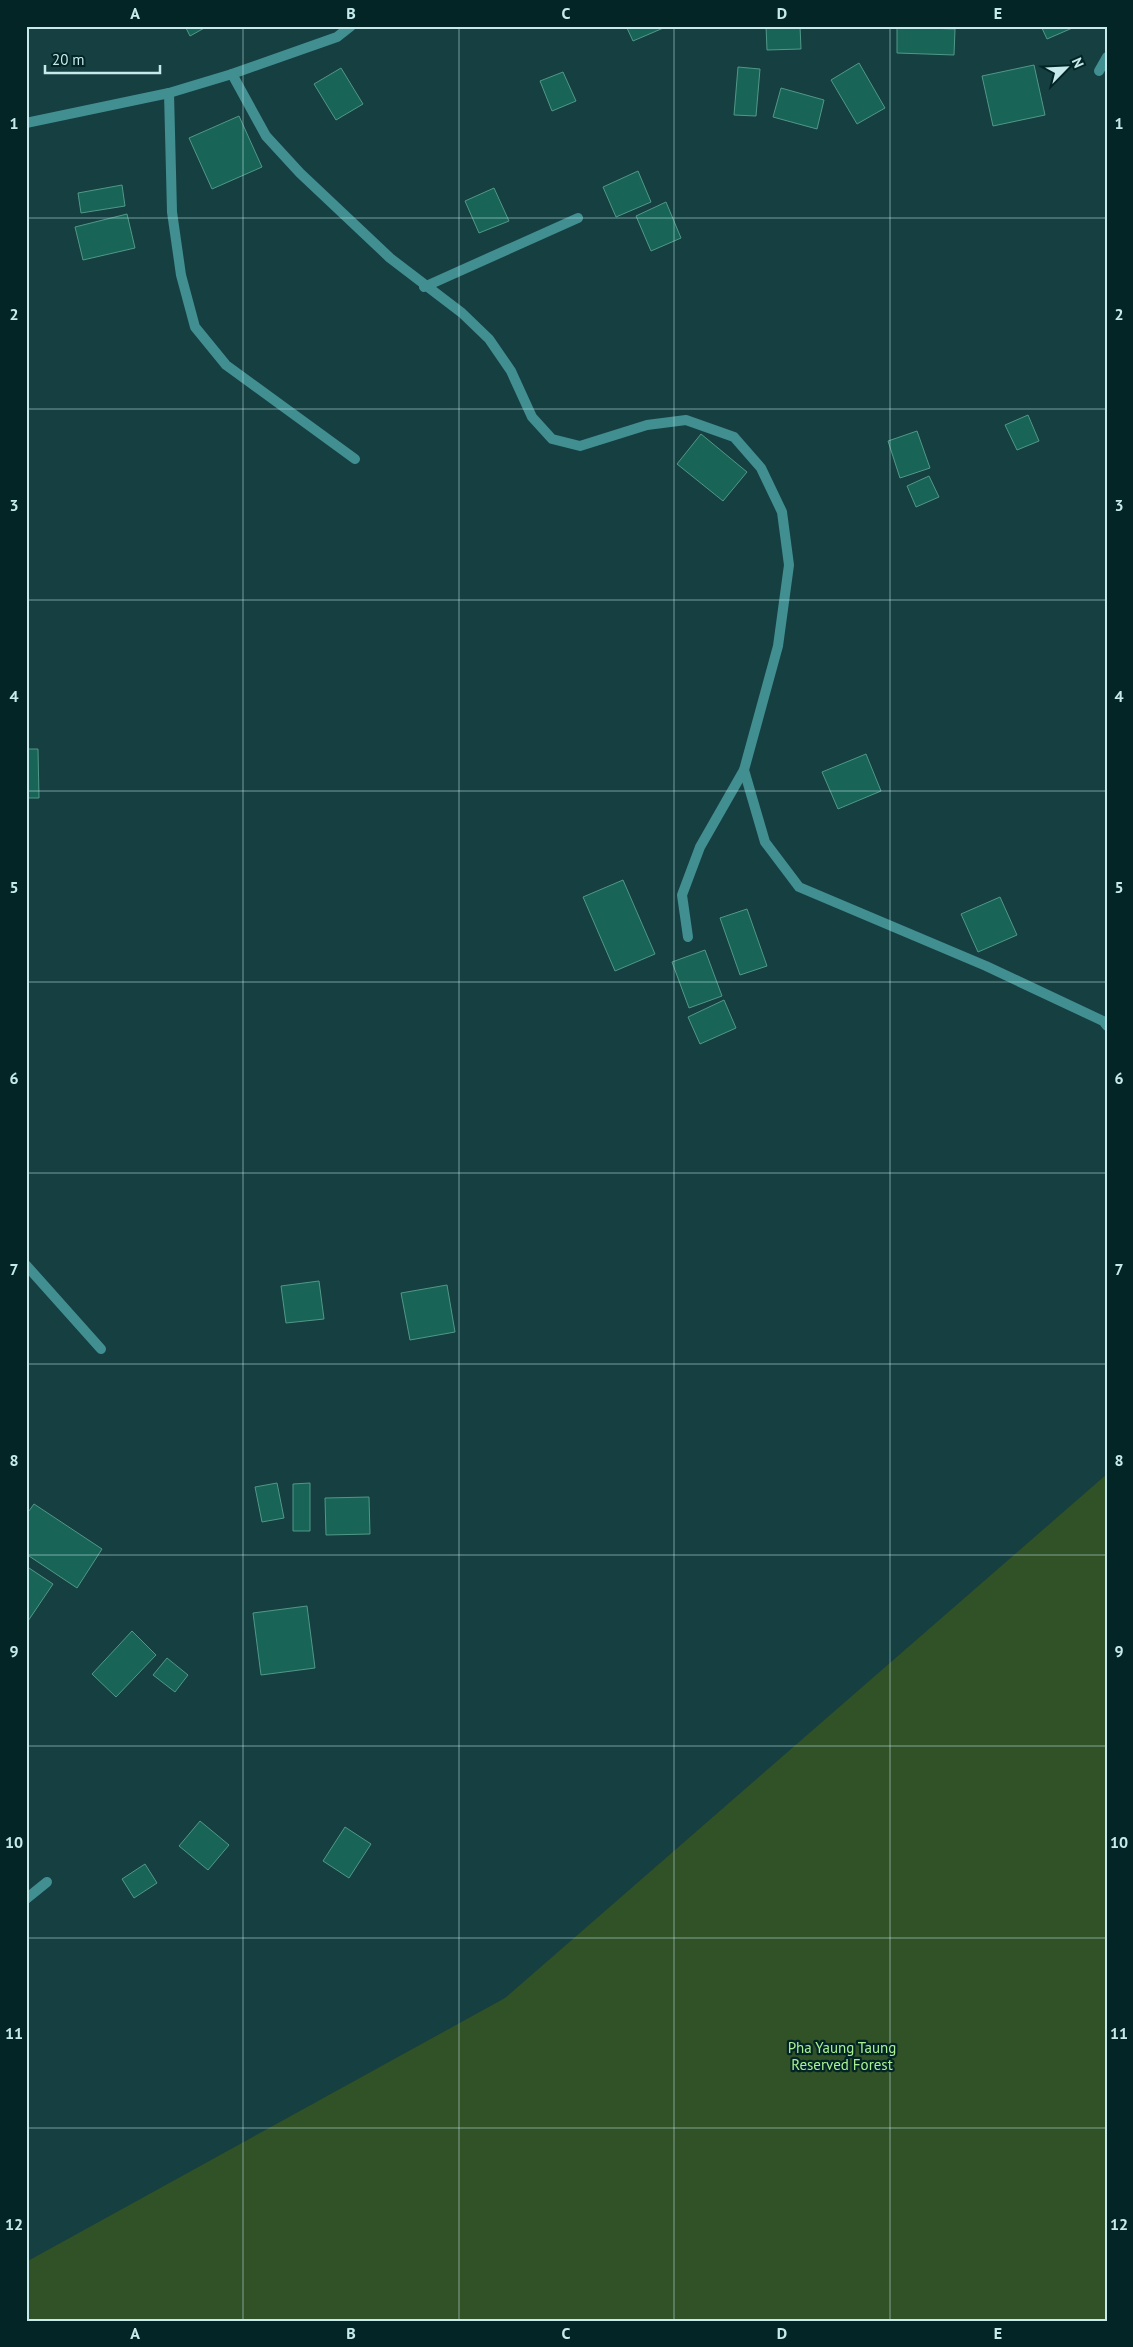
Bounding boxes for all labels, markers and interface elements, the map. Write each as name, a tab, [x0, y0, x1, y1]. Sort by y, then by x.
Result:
text: A	[130, 3, 140, 23]
text: B	[346, 3, 356, 23]
text: C	[562, 3, 571, 23]
text: D	[777, 3, 787, 23]
text: E	[994, 3, 1002, 23]
scale bar	[45, 42, 160, 74]
north arrow	[1040, 42, 1090, 92]
text: 20 m	[52, 50, 85, 69]
text: N	[1068, 55, 1088, 71]
text: 1	[9, 113, 19, 133]
text: 1	[1114, 113, 1124, 133]
text: 2	[9, 304, 19, 324]
text: 2	[1114, 304, 1124, 324]
text: 3	[9, 495, 19, 515]
text: 3	[1114, 495, 1124, 515]
text: 4	[9, 686, 19, 706]
text: 4	[1114, 686, 1124, 706]
text: 5	[9, 877, 19, 897]
text: 5	[1114, 877, 1124, 897]
text: 6	[9, 1068, 19, 1088]
text: 6	[1114, 1068, 1124, 1088]
text: 7	[9, 1259, 19, 1279]
text: 7	[1114, 1259, 1124, 1279]
text: 8	[9, 1450, 19, 1470]
text: 8	[1114, 1450, 1124, 1470]
text: 9	[9, 1641, 19, 1661]
text: 9	[1114, 1641, 1124, 1661]
text: 10	[5, 1832, 23, 1852]
text: 10	[1110, 1832, 1128, 1852]
text: 11	[5, 2023, 23, 2043]
text: 11	[1110, 2023, 1128, 2043]
park label: Pha Yaung Taung Reserved Forest	[788, 2038, 896, 2074]
text: 12	[5, 2214, 23, 2234]
text: 12	[1110, 2214, 1128, 2234]
text: A	[130, 2323, 140, 2343]
text: B	[346, 2323, 356, 2343]
text: C	[562, 2323, 571, 2343]
text: D	[777, 2323, 787, 2343]
text: E	[994, 2323, 1002, 2343]

